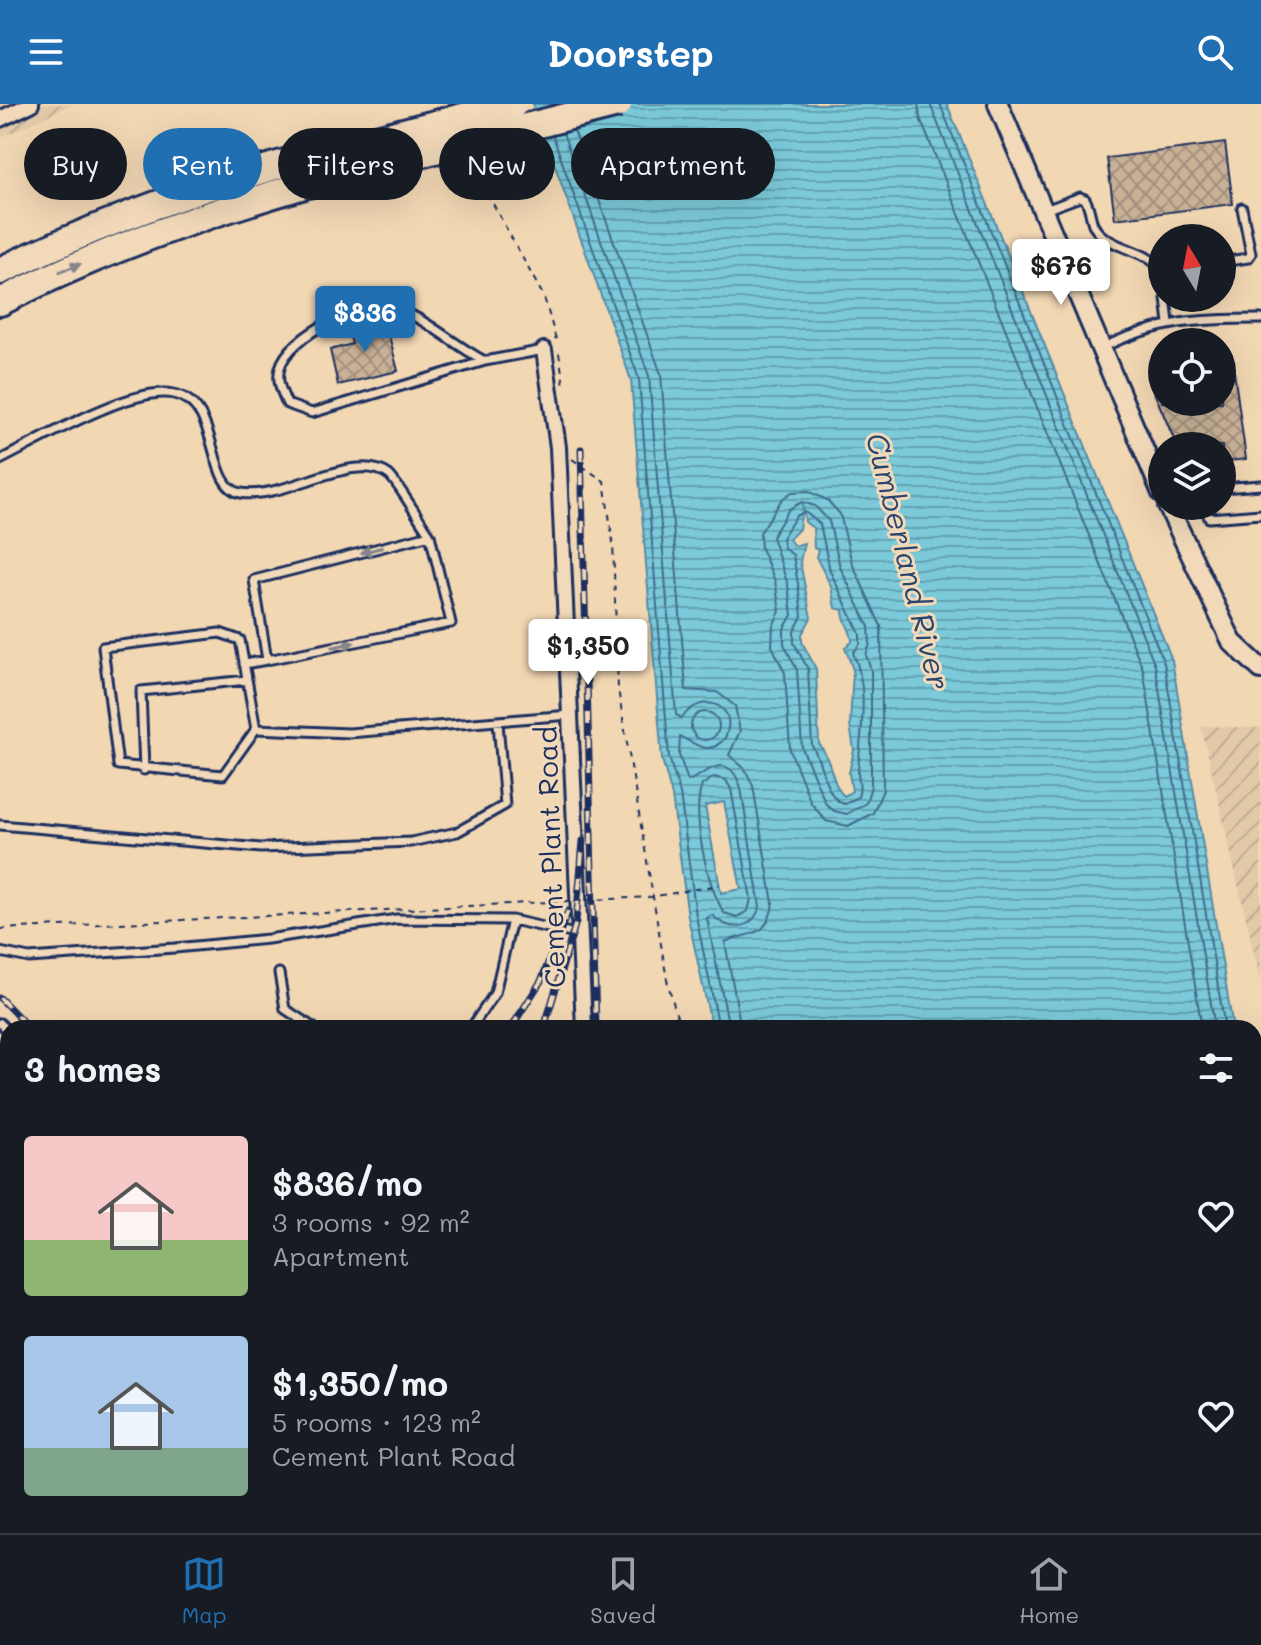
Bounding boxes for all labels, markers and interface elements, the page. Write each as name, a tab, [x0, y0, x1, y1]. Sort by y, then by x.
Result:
text: Doorstep	[547, 29, 714, 76]
icon: menu	[24, 30, 68, 74]
icon: search	[1193, 30, 1237, 74]
chip: Buy	[24, 128, 127, 200]
chip: Rent	[143, 128, 262, 200]
chip: Filters	[278, 128, 423, 200]
chip: New	[439, 128, 555, 200]
chip: Apartment	[571, 128, 775, 200]
north arrow	[1148, 224, 1236, 312]
map controls	[1148, 224, 1236, 520]
pin: $676	[1014, 239, 1108, 307]
text: $676	[1030, 248, 1092, 282]
one-way arrow	[58, 261, 82, 274]
pin: $836	[318, 286, 412, 354]
text: $836	[333, 295, 397, 329]
button: locate	[1148, 328, 1236, 416]
water label: Cumberland River	[858, 428, 960, 694]
button: layers	[1148, 432, 1236, 520]
one-way arrow	[359, 545, 384, 557]
pin: $1,350	[523, 619, 653, 687]
text: $1,350	[546, 628, 630, 662]
one-way arrow	[331, 638, 356, 651]
street label: Cement Plant Road	[527, 726, 573, 988]
text: 3 homes	[24, 1046, 161, 1091]
icon: filters	[1194, 1046, 1238, 1090]
text: $836/mo	[272, 1160, 423, 1205]
icon: home	[88, 1168, 184, 1264]
icon: heart	[1194, 1194, 1238, 1238]
text: 3 rooms · 92 m²	[272, 1205, 470, 1239]
text: Apartment	[272, 1239, 409, 1273]
text: $1,350/mo	[272, 1360, 448, 1405]
icon: home	[88, 1368, 184, 1464]
icon: heart	[1194, 1394, 1238, 1438]
text: 5 rooms · 123 m²	[272, 1405, 481, 1439]
text: Cement Plant Road	[272, 1439, 515, 1473]
tab: Map	[182, 1552, 227, 1629]
tab: Saved	[590, 1552, 656, 1629]
tab: Home	[1019, 1552, 1079, 1629]

